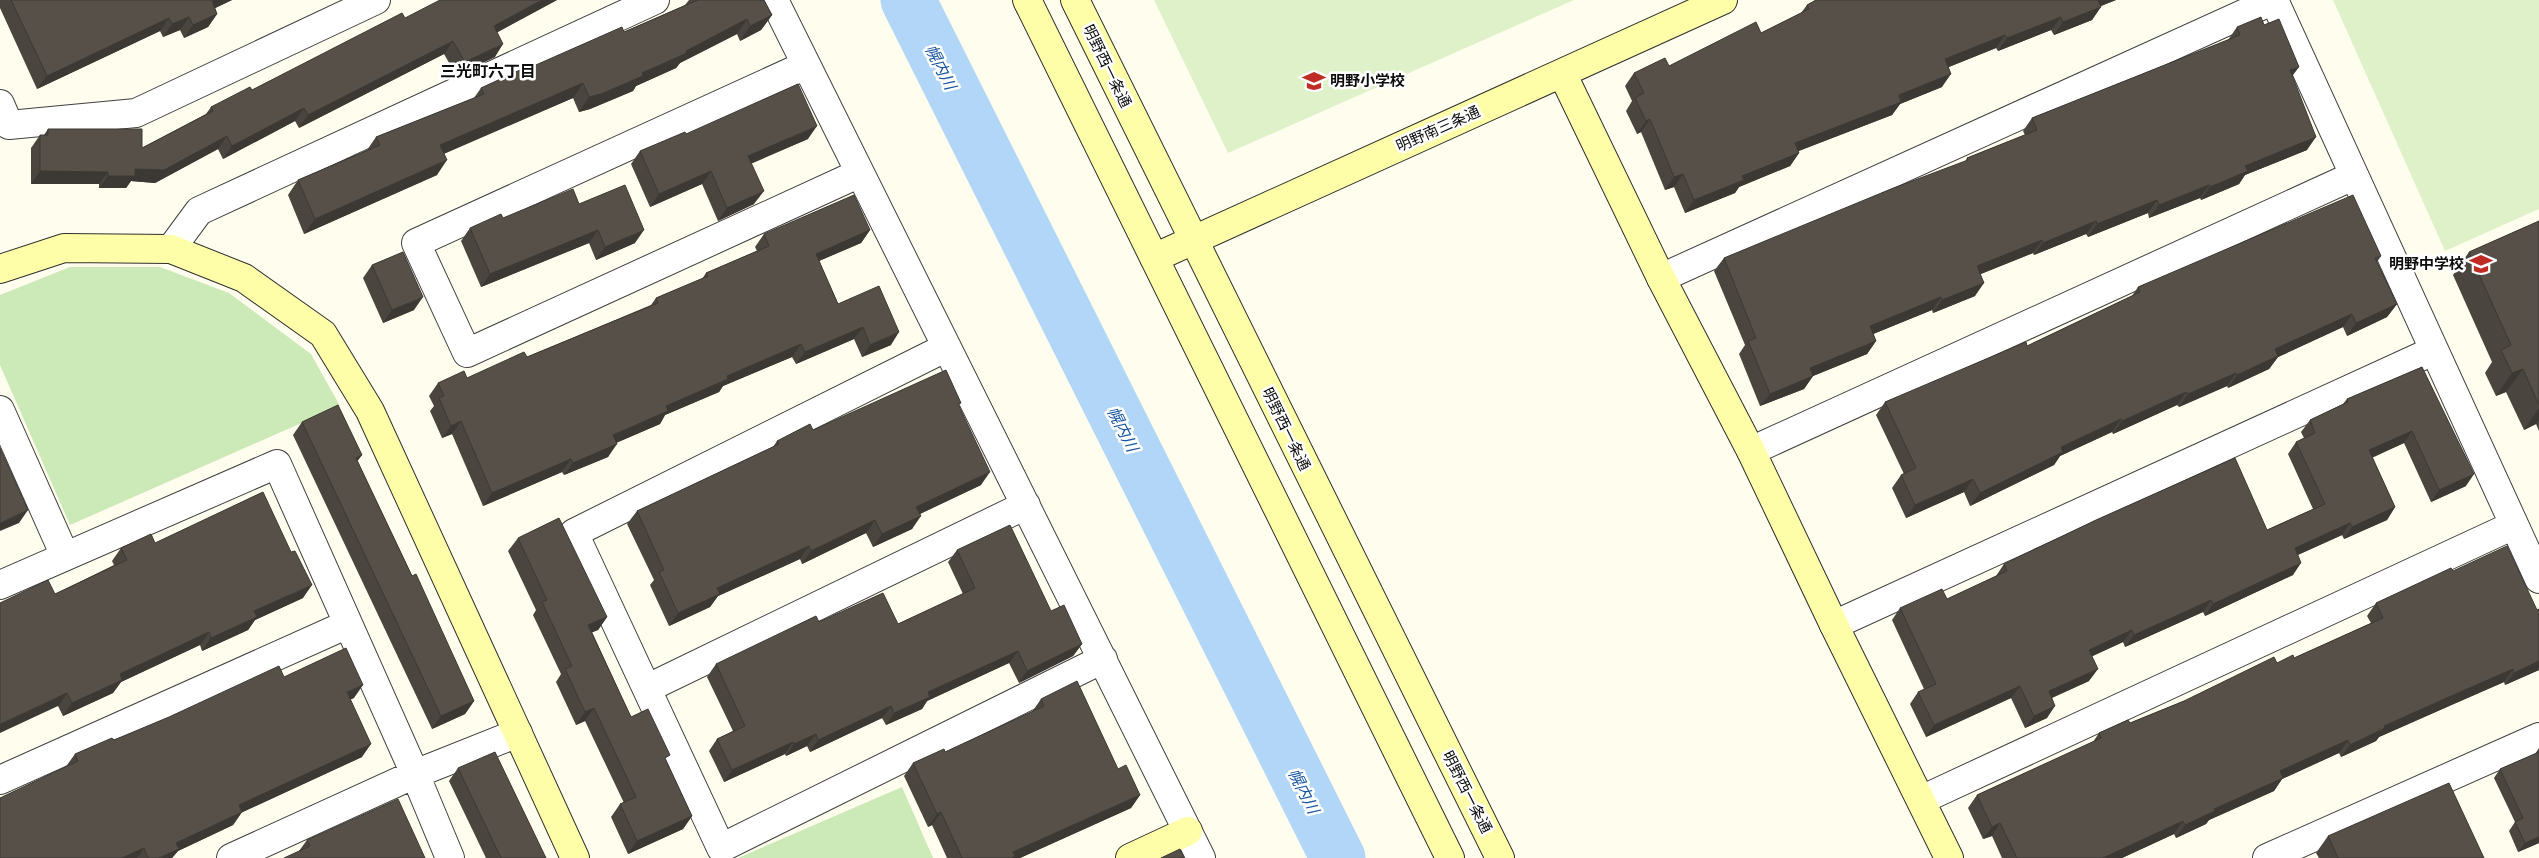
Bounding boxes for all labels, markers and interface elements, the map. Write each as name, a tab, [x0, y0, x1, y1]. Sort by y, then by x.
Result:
street label: 明野西一条通	[1079, 21, 1136, 110]
water label: 幌内川	[921, 41, 962, 95]
district label: 三光町六丁目	[440, 61, 536, 81]
school or university icon: 明野小学校	[1301, 68, 1327, 94]
place label: 明野小学校	[1330, 71, 1405, 90]
street label: 明野南三条通	[1393, 102, 1483, 156]
school or university icon: 明野中学校	[2468, 251, 2494, 277]
place label: 明野中学校	[2389, 254, 2464, 273]
street label: 明野西一条通	[1258, 384, 1315, 473]
water label: 幌内川	[1103, 403, 1144, 457]
street label: 明野西一条通	[1439, 747, 1496, 836]
water label: 幌内川	[1284, 765, 1325, 819]

